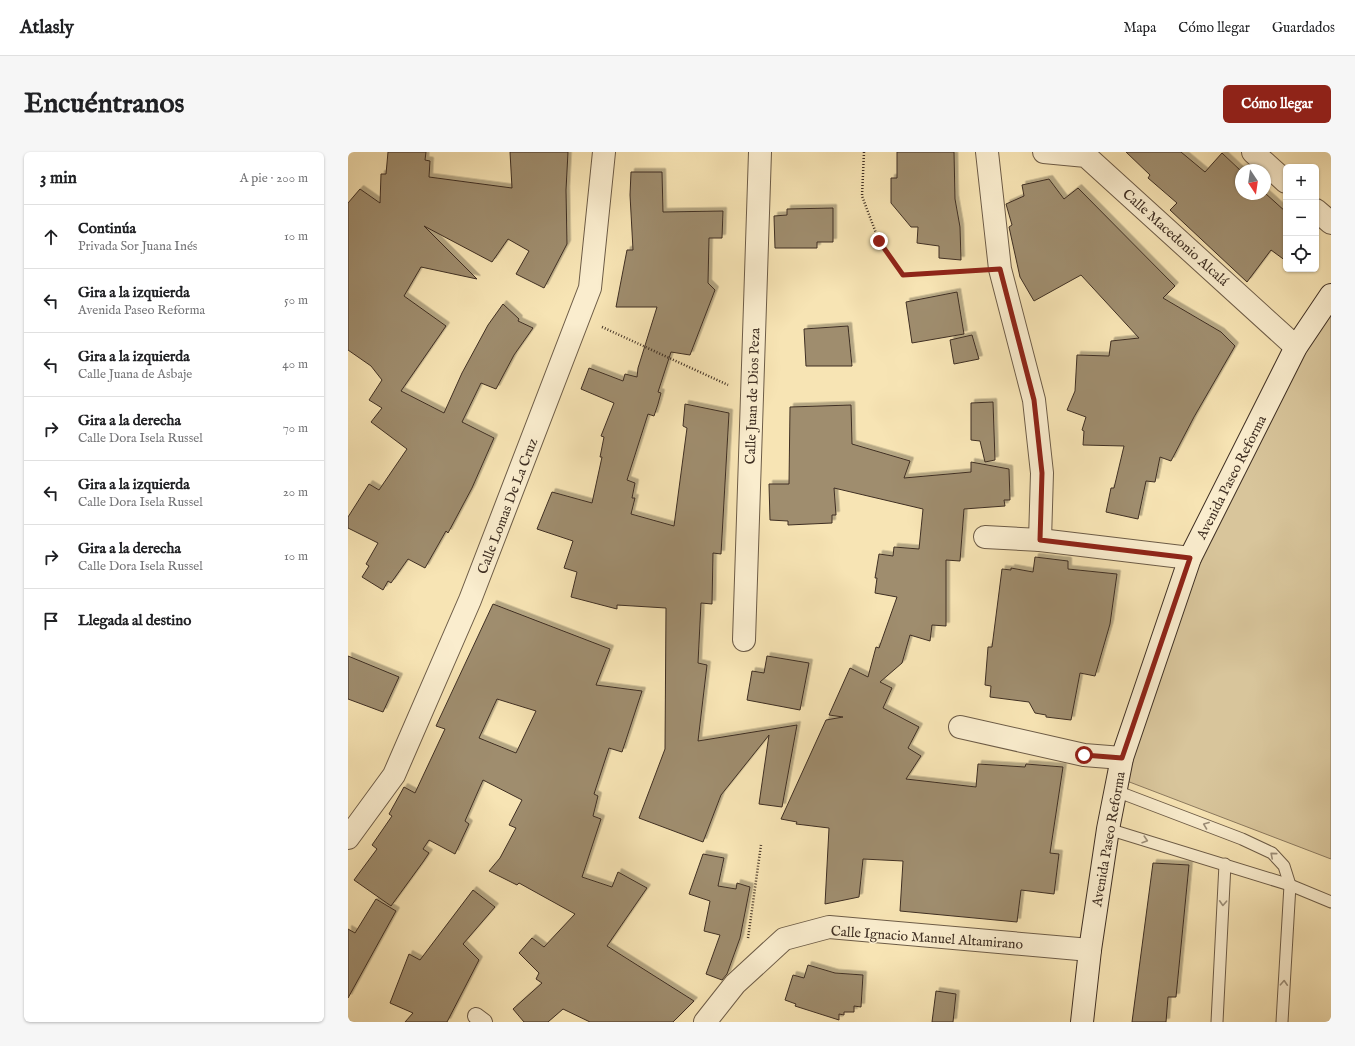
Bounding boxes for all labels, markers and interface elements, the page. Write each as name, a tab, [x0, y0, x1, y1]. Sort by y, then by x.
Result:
text: Atlasly	[20, 16, 74, 40]
text: Mapa	[1123, 19, 1156, 37]
text: Cómo llegar	[1178, 19, 1250, 37]
text: Guardados	[1272, 19, 1335, 37]
button: Cómo llegar	[1223, 85, 1331, 123]
text: Encuéntranos	[24, 87, 184, 122]
north arrow	[1235, 164, 1271, 200]
map controls	[1283, 164, 1319, 272]
button: +	[1283, 164, 1319, 200]
text: 3 min	[40, 168, 77, 189]
text: A pie · 200 m	[240, 170, 308, 187]
street label: Calle Macedonio Alcalá	[1119, 185, 1233, 291]
button: −	[1283, 200, 1319, 236]
text: Continúa	[78, 219, 136, 238]
icon: ahead	[40, 226, 62, 248]
text: 10 m	[284, 228, 308, 245]
route end	[870, 232, 888, 250]
button: locate	[1283, 236, 1319, 272]
text: Privada Sor Juana Inés	[78, 238, 197, 255]
text: Gira a la izquierda	[78, 283, 190, 302]
icon: left	[40, 290, 62, 312]
text: 50 m	[284, 292, 308, 309]
text: Avenida Paseo Reforma	[78, 302, 205, 319]
street label: Calle Juan de Dios Peza	[742, 327, 764, 465]
text: Gira a la izquierda	[78, 347, 190, 366]
icon: left	[40, 354, 62, 376]
text: 40 m	[282, 356, 308, 373]
text: Calle Juana de Asbaje	[78, 366, 192, 383]
text: Gira a la derecha	[78, 411, 181, 430]
street label: Avenida Paseo Reforma	[1192, 412, 1271, 543]
icon: right	[40, 418, 62, 440]
text: 70 m	[283, 420, 308, 437]
text: Calle Dora Isela Russel	[78, 430, 203, 447]
street label: Calle Lomas De La Cruz	[474, 435, 542, 577]
text: Gira a la izquierda	[78, 475, 190, 494]
icon: left	[40, 482, 62, 504]
text: 20 m	[283, 484, 308, 501]
text: Calle Dora Isela Russel	[78, 494, 203, 511]
text: Gira a la derecha	[78, 539, 181, 558]
icon: right	[40, 546, 62, 568]
text: 10 m	[284, 548, 308, 565]
text: Calle Dora Isela Russel	[78, 558, 203, 575]
icon: arrive	[40, 610, 62, 632]
text: Llegada al destino	[78, 611, 191, 630]
route start	[1075, 746, 1093, 764]
street label: Avenida Paseo Reforma	[1088, 769, 1130, 909]
one-way arrow	[1202, 822, 1209, 830]
one-way arrow	[1142, 835, 1149, 844]
one-way arrow	[1270, 853, 1278, 860]
one-way arrow	[1219, 900, 1227, 906]
street label: Calle Ignacio Manuel Altamirano	[830, 922, 1024, 954]
one-way arrow	[1280, 980, 1289, 986]

